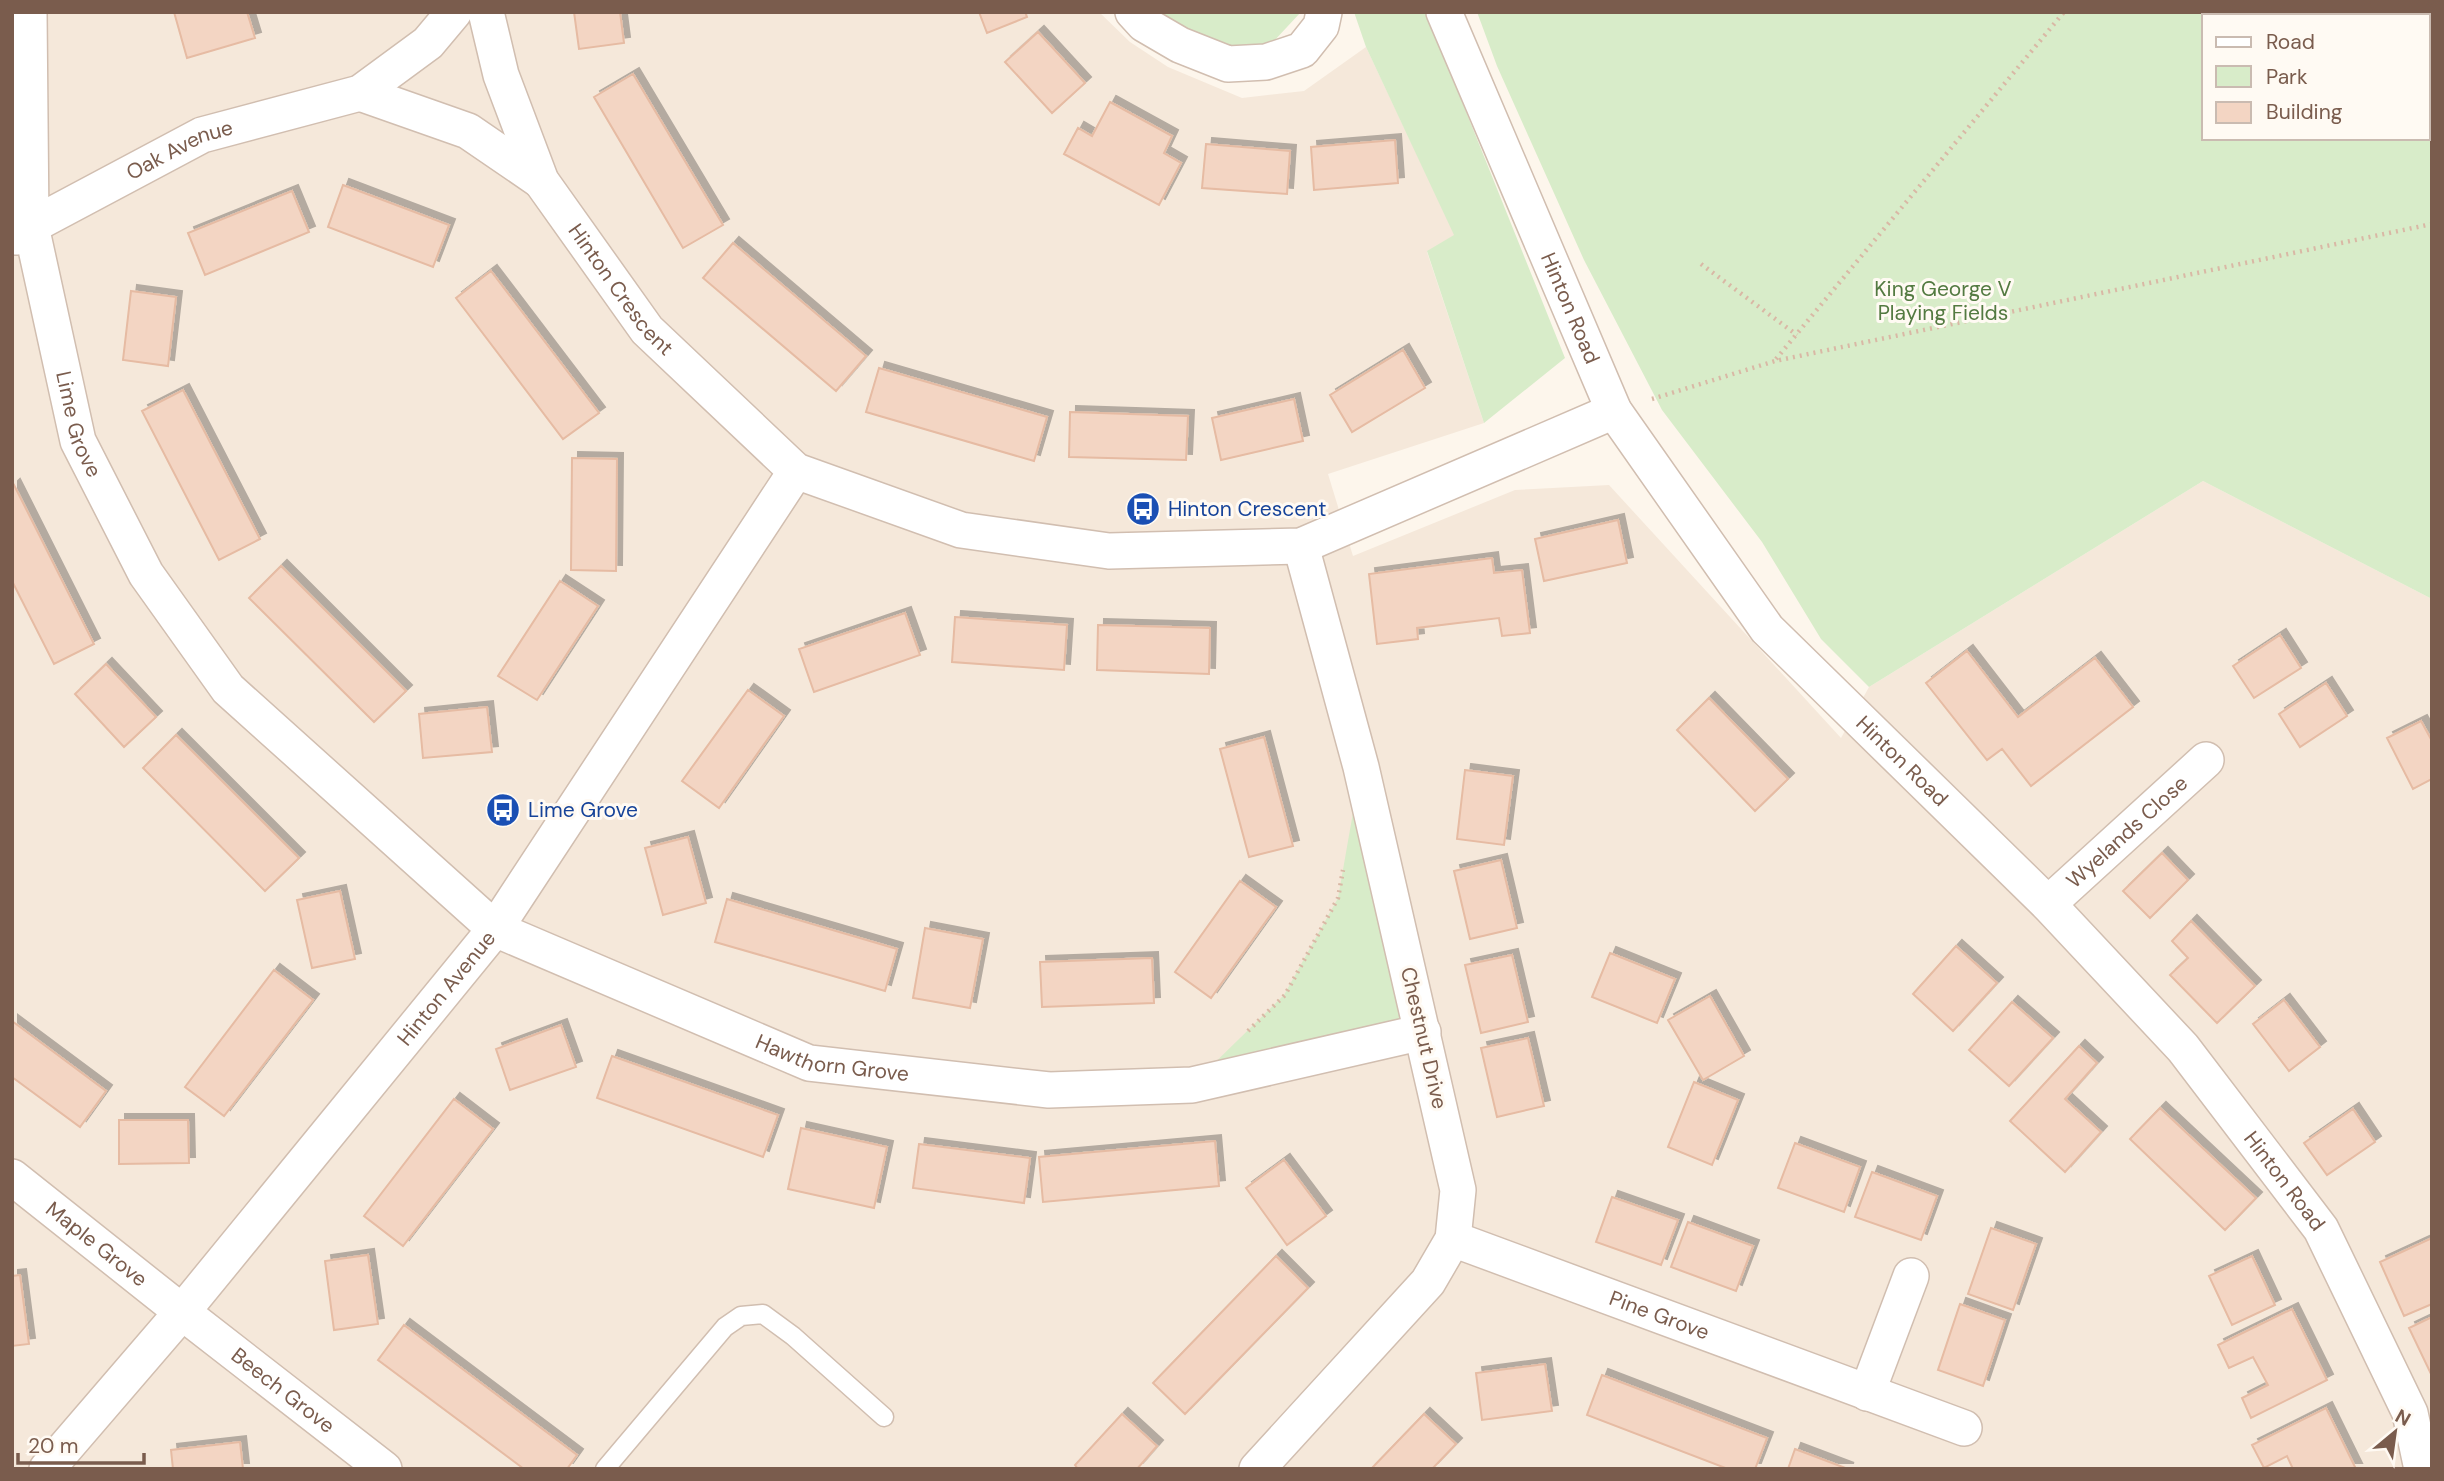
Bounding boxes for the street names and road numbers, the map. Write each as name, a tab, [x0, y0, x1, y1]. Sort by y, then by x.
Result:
street label: Oak Avenue	[121, 113, 236, 187]
street label: Hinton Crescent	[562, 218, 679, 362]
street label: Hinton Road	[1534, 248, 1606, 368]
street label: Lime Grove	[49, 369, 108, 482]
street label: Hinton Road	[1850, 710, 1954, 813]
street label: Wyelands Close	[2060, 769, 2194, 895]
street label: Hinton Avenue	[391, 925, 502, 1052]
street label: Chestnut Drive	[1394, 964, 1454, 1112]
street label: Hawthorn Grove	[751, 1028, 911, 1088]
street label: Hinton Road	[2237, 1126, 2332, 1237]
street label: Maple Grove	[40, 1195, 153, 1293]
street label: Pine Grove	[1605, 1284, 1713, 1347]
street label: Beech Grove	[225, 1341, 341, 1440]

